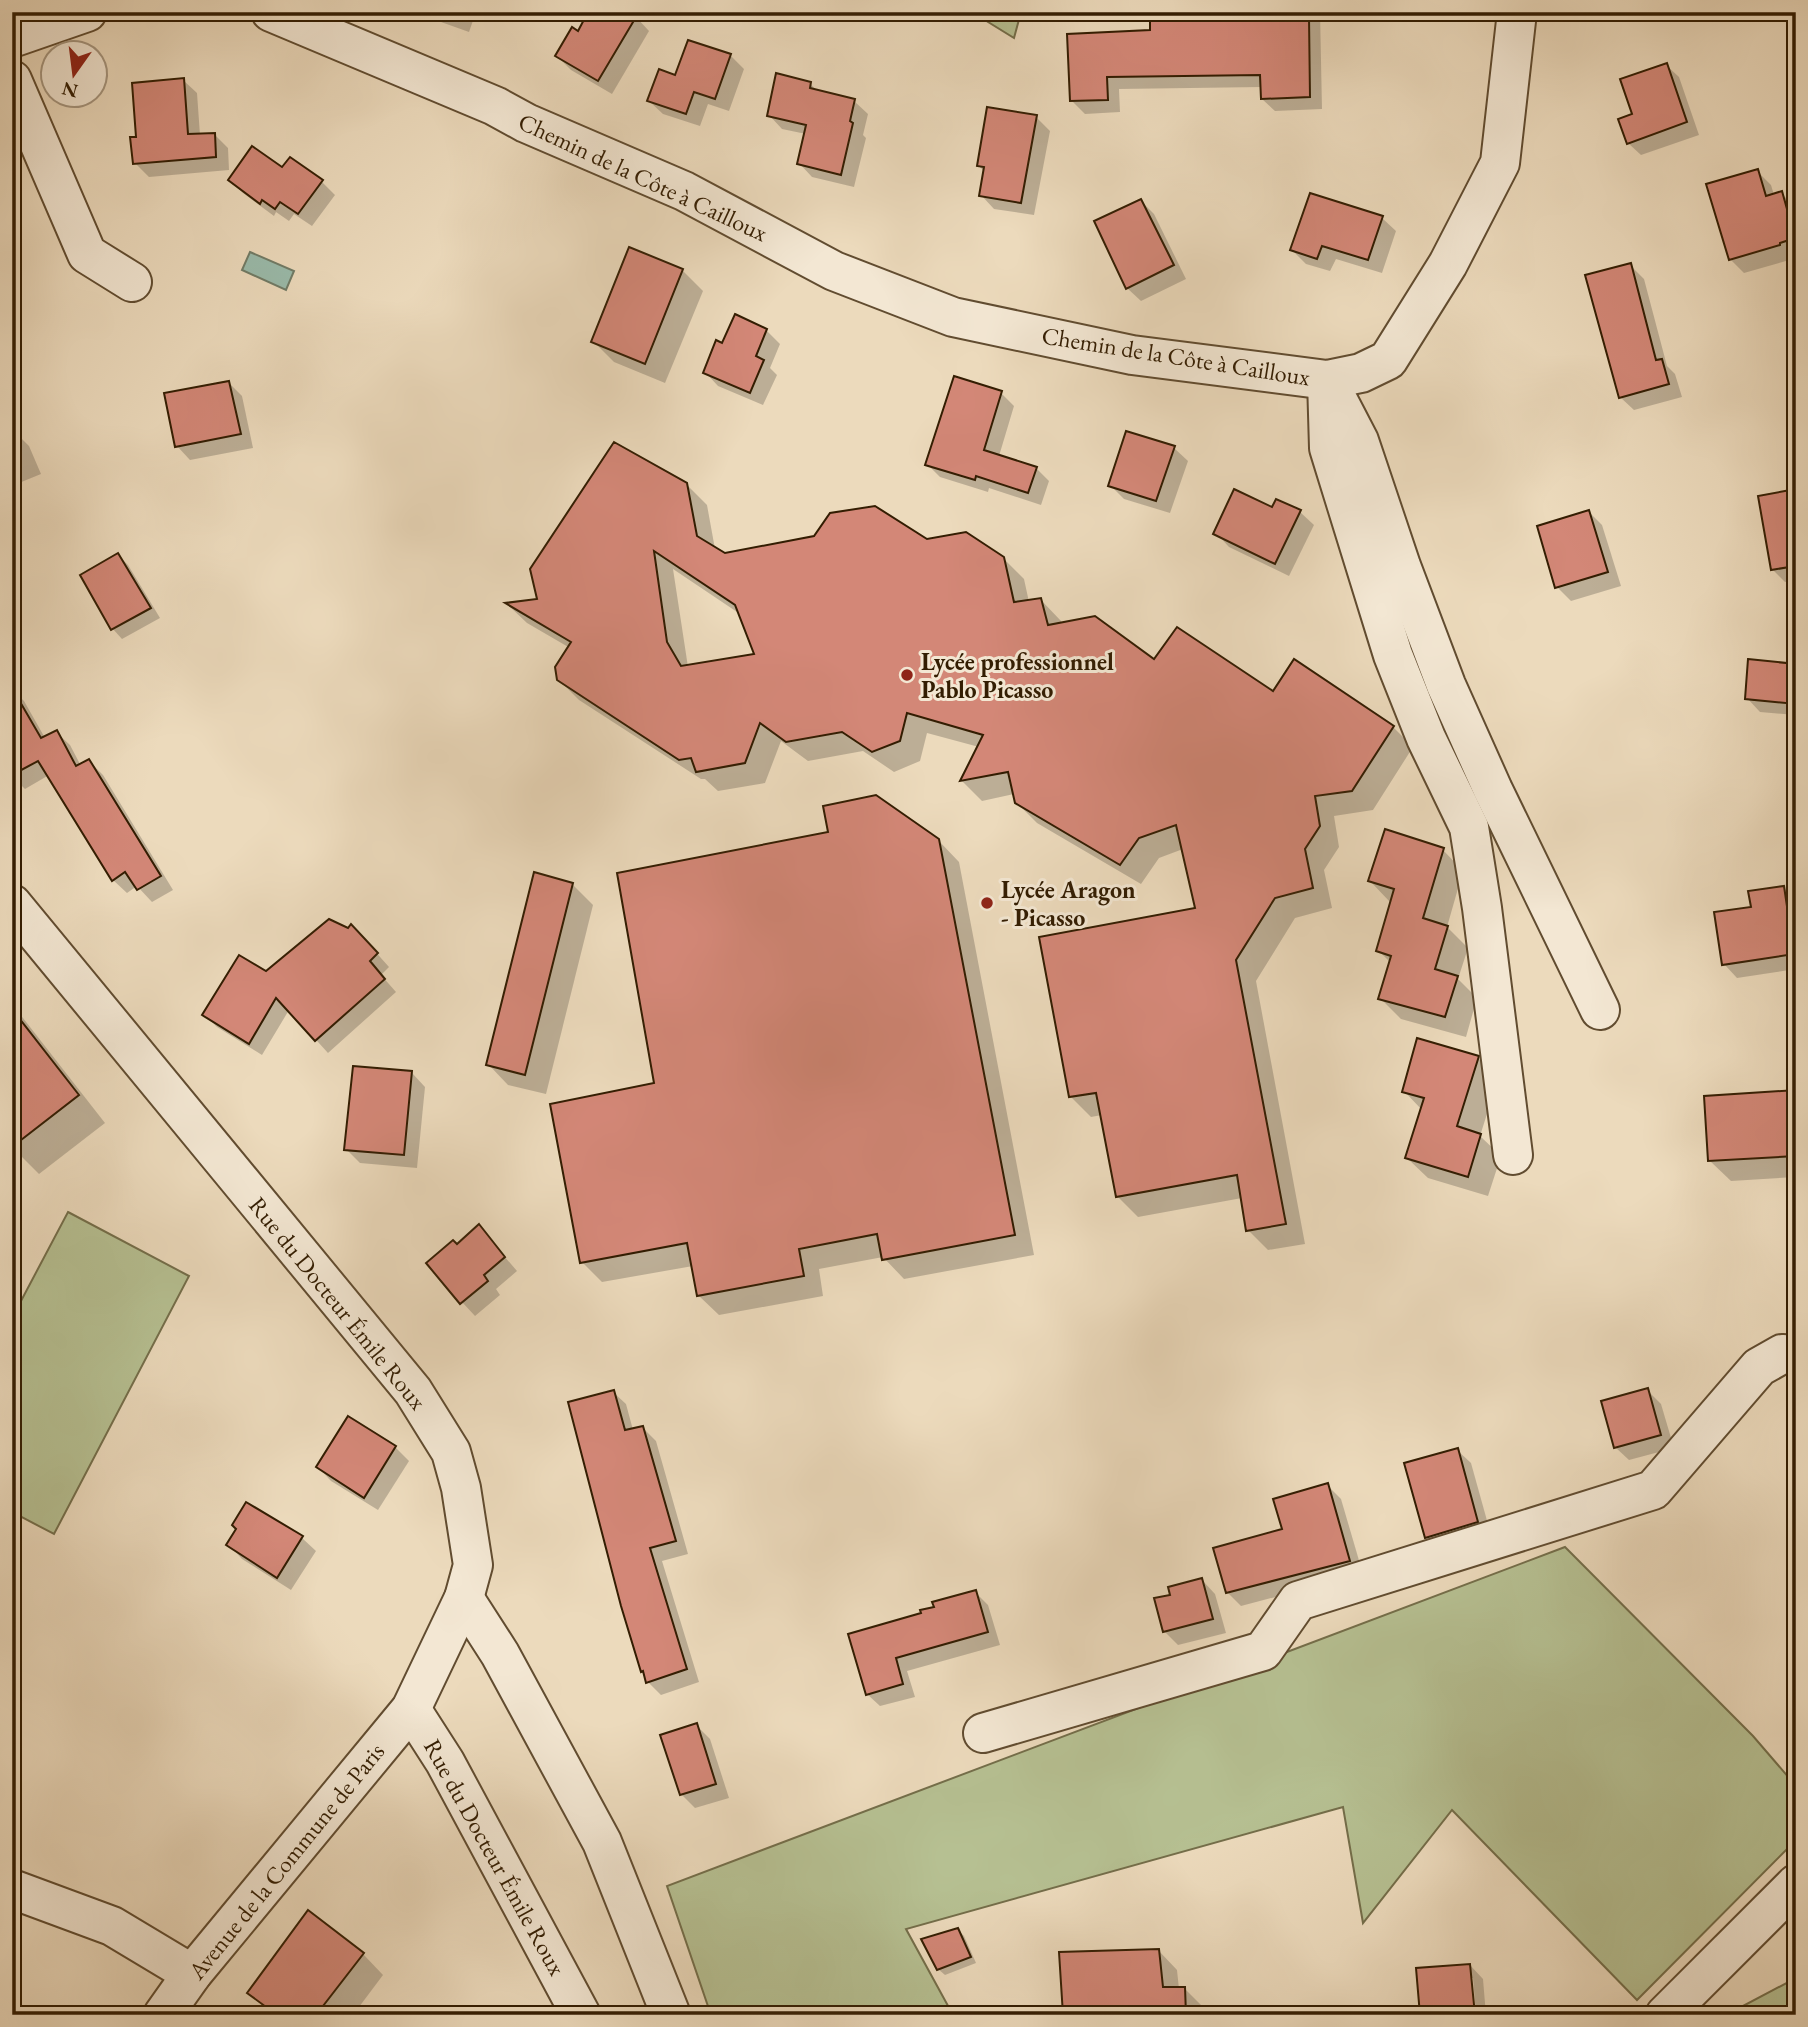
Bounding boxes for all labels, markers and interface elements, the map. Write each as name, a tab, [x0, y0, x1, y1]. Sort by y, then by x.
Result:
north arrow	[38, 38, 108, 108]
text: N	[59, 76, 80, 104]
street label: Chemin de la Côte à Cailloux	[514, 106, 773, 249]
street label: Chemin de la Côte à Cailloux	[1040, 319, 1313, 393]
place label: Lycée professionnel Pablo Picasso	[921, 646, 1114, 705]
marker: Lycée professionnel Pablo Picasso	[899, 667, 915, 683]
place label: Lycée Aragon - Picasso	[1001, 874, 1136, 933]
marker: Lycée Aragon - Picasso	[979, 895, 995, 911]
street label: Rue du Docteur Émile Roux	[242, 1190, 434, 1416]
street label: Rue du Docteur Émile Roux	[417, 1733, 573, 1981]
street label: Avenue de la Commune de Paris	[180, 1736, 391, 1986]

